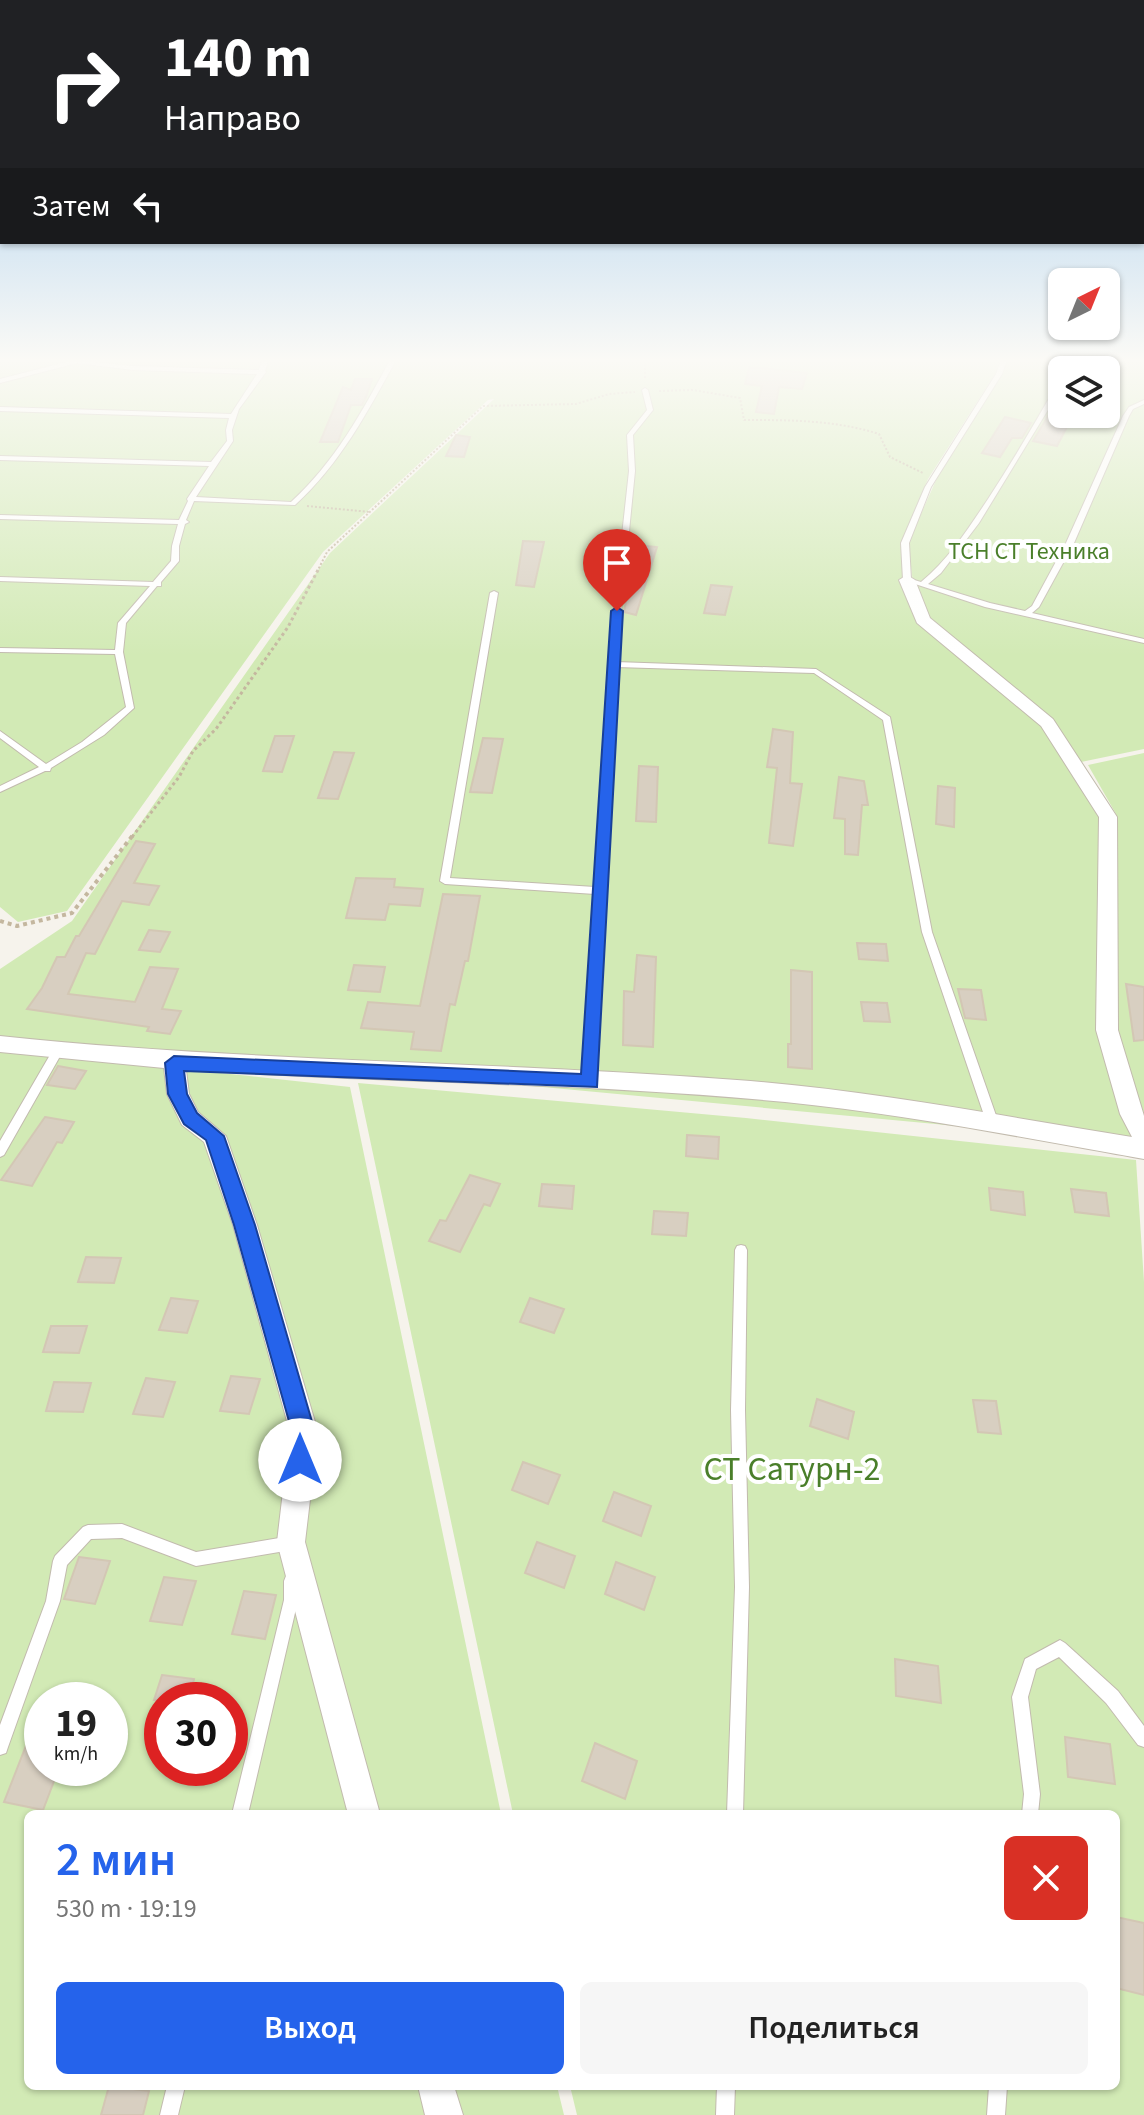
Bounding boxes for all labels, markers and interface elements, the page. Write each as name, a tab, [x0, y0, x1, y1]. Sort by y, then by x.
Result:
text: 140 m	[164, 19, 312, 98]
icon: right	[32, 32, 136, 136]
text: Направо	[164, 93, 301, 144]
icon: left	[126, 184, 170, 228]
text: Затем	[32, 185, 110, 228]
north arrow	[1048, 268, 1120, 340]
map controls	[1048, 268, 1120, 428]
button: layers	[1048, 356, 1120, 428]
pin	[583, 529, 651, 611]
park label: ТСН СТ Техника	[948, 534, 1110, 569]
icon: arrive	[595, 541, 639, 585]
position arrow	[258, 1418, 342, 1502]
park label: СТ Сатурн-2	[704, 1445, 880, 1494]
speed limit sign: 30	[144, 1682, 248, 1786]
text: 19	[55, 1695, 97, 1752]
text: km/h	[54, 1740, 98, 1768]
text: 2 мин	[56, 1826, 176, 1894]
button: close	[1004, 1836, 1088, 1920]
text: 530 m · 19:19	[56, 1890, 197, 1927]
button: Выход	[56, 1982, 564, 2074]
button: Поделиться	[580, 1982, 1088, 2074]

